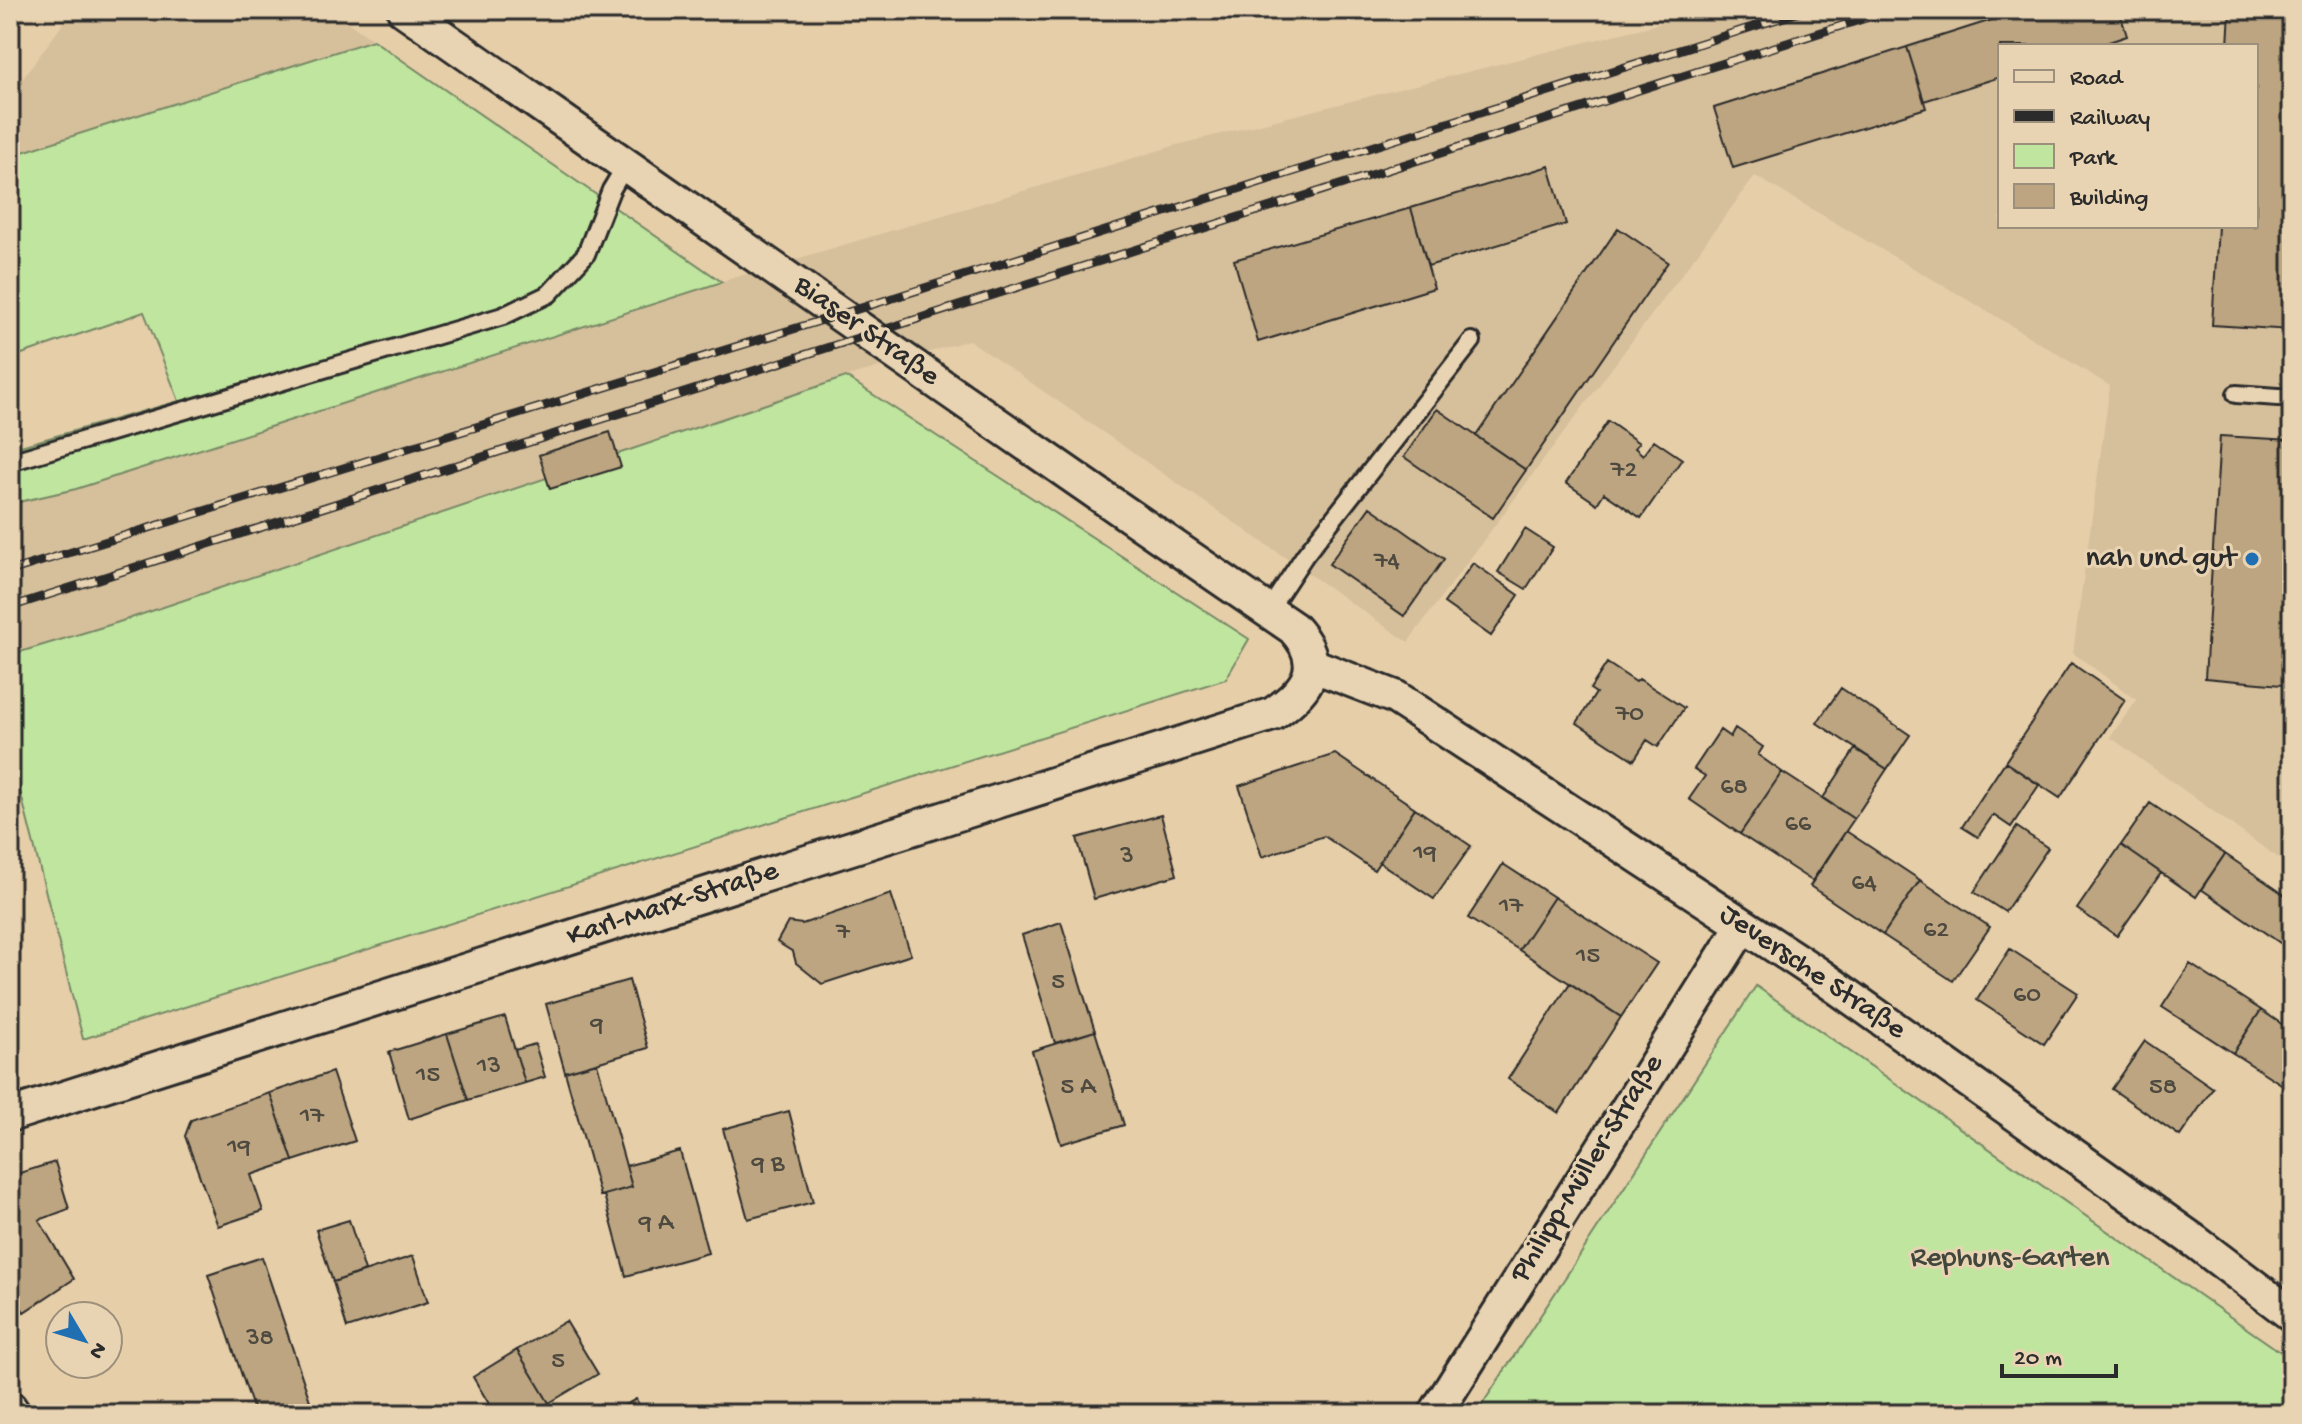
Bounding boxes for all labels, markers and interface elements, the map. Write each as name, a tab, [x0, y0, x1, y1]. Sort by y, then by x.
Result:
legend	[1998, 44, 2258, 228]
text: Road	[2070, 65, 2124, 94]
text: Railway	[2070, 105, 2150, 134]
text: Park	[2069, 145, 2118, 174]
text: Building	[2069, 185, 2148, 214]
street label: Biaser Straße	[786, 268, 946, 395]
house number: 72	[1610, 456, 1637, 487]
place label: nah und gut	[2085, 542, 2239, 577]
house number: 74	[1373, 547, 1400, 578]
marker: nah und gut	[2243, 550, 2261, 568]
house number: 70	[1615, 700, 1644, 731]
house number: 68	[1720, 773, 1748, 804]
house number: 66	[1785, 810, 1812, 841]
house number: 19	[1412, 839, 1437, 870]
house number: 3	[1119, 842, 1134, 873]
street label: Karl-Marx-Straße	[563, 854, 784, 956]
house number: 64	[1851, 869, 1877, 900]
house number: 17	[1498, 892, 1524, 923]
street label: Jeversche Straße	[1712, 898, 1912, 1049]
house number: 62	[1923, 916, 1949, 947]
house number: 7	[835, 918, 851, 949]
house number: 15	[1575, 942, 1600, 973]
house number: 5	[1051, 968, 1065, 999]
house number: 60	[2013, 981, 2041, 1012]
house number: 9	[589, 1011, 604, 1042]
street label: Philipp-Müller-Straße	[1503, 1048, 1673, 1290]
house number: 13	[476, 1052, 501, 1083]
house number: 15	[415, 1061, 440, 1092]
house number: 5 A	[1060, 1073, 1097, 1104]
house number: 58	[2149, 1073, 2177, 1104]
house number: 17	[299, 1102, 325, 1133]
house number: 19	[226, 1133, 251, 1164]
house number: 9 B	[751, 1150, 785, 1181]
house number: 9 A	[638, 1209, 675, 1240]
park label: Rephuns-Garten	[1910, 1242, 2110, 1277]
north arrow	[44, 1300, 124, 1380]
house number: 38	[245, 1324, 274, 1355]
scale bar	[2002, 1328, 2116, 1378]
text: N	[82, 1336, 111, 1364]
text: 20 m	[2014, 1345, 2062, 1374]
house number: 5	[551, 1347, 565, 1378]

